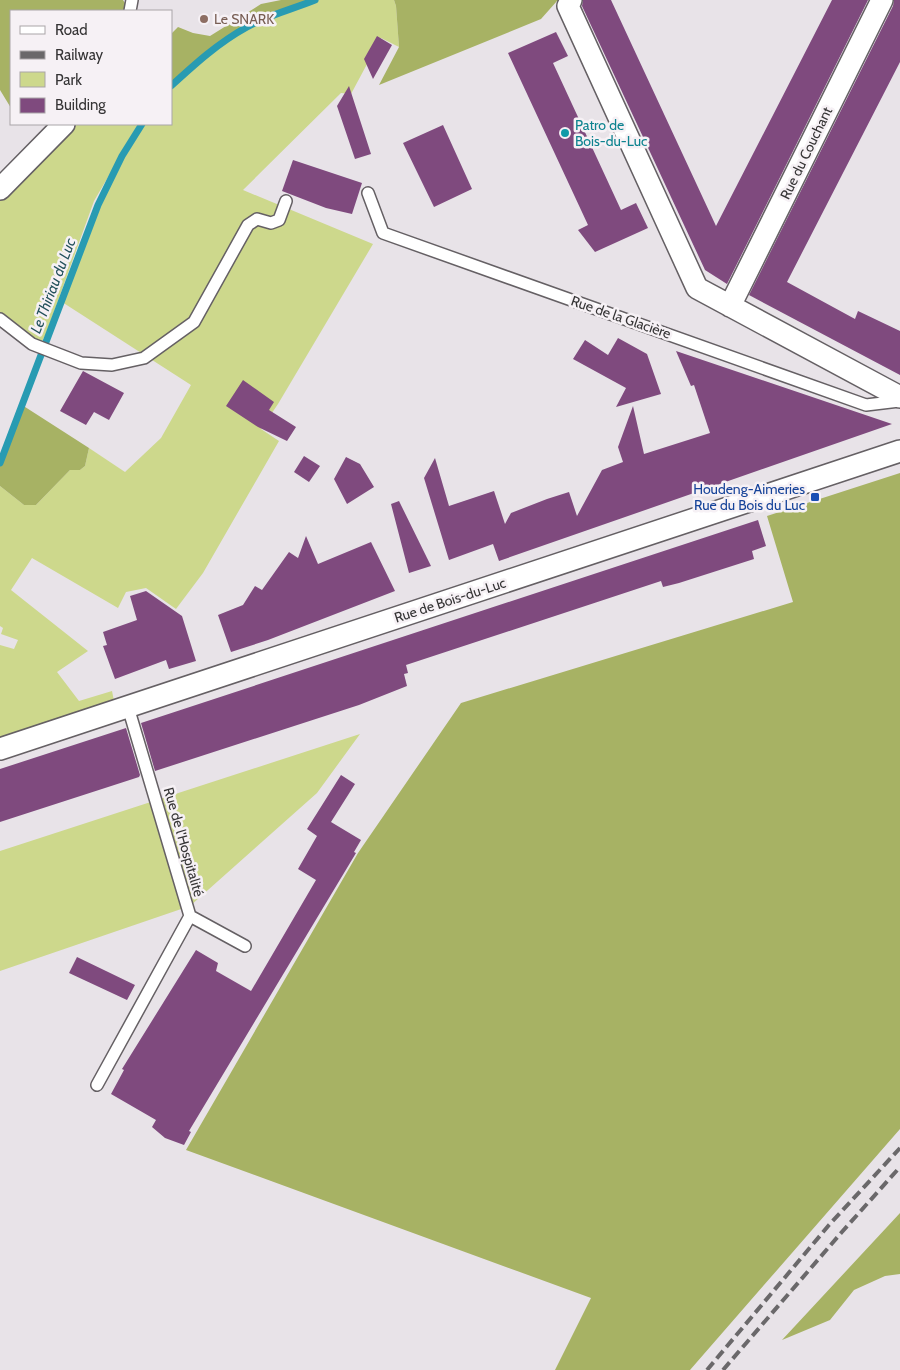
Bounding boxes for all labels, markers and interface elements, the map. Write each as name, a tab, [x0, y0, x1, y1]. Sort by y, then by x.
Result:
legend	[10, 10, 172, 125]
place label: Le SNARK	[214, 10, 274, 28]
marker: Le SNARK	[198, 13, 210, 25]
text: Road	[55, 21, 88, 39]
text: Railway	[55, 46, 104, 64]
text: Park	[55, 71, 82, 89]
text: Building	[55, 96, 106, 114]
street label: Rue du Couchant	[776, 104, 836, 202]
place label: Patro de Bois-du-Luc	[575, 116, 647, 150]
marker: Patro de Bois-du-Luc	[559, 127, 571, 139]
water label: Le Thiriau du Luc	[27, 235, 80, 336]
street label: Rue de la Glacière	[569, 291, 673, 343]
place label: Houdeng-Aimeries Rue du Bois du Luc	[693, 480, 805, 514]
marker: Houdeng-Aimeries Rue du Bois du Luc	[809, 491, 821, 503]
street label: Rue de Bois-du-Luc	[392, 573, 508, 627]
street label: Rue de l'Hospitalité	[160, 785, 208, 899]

